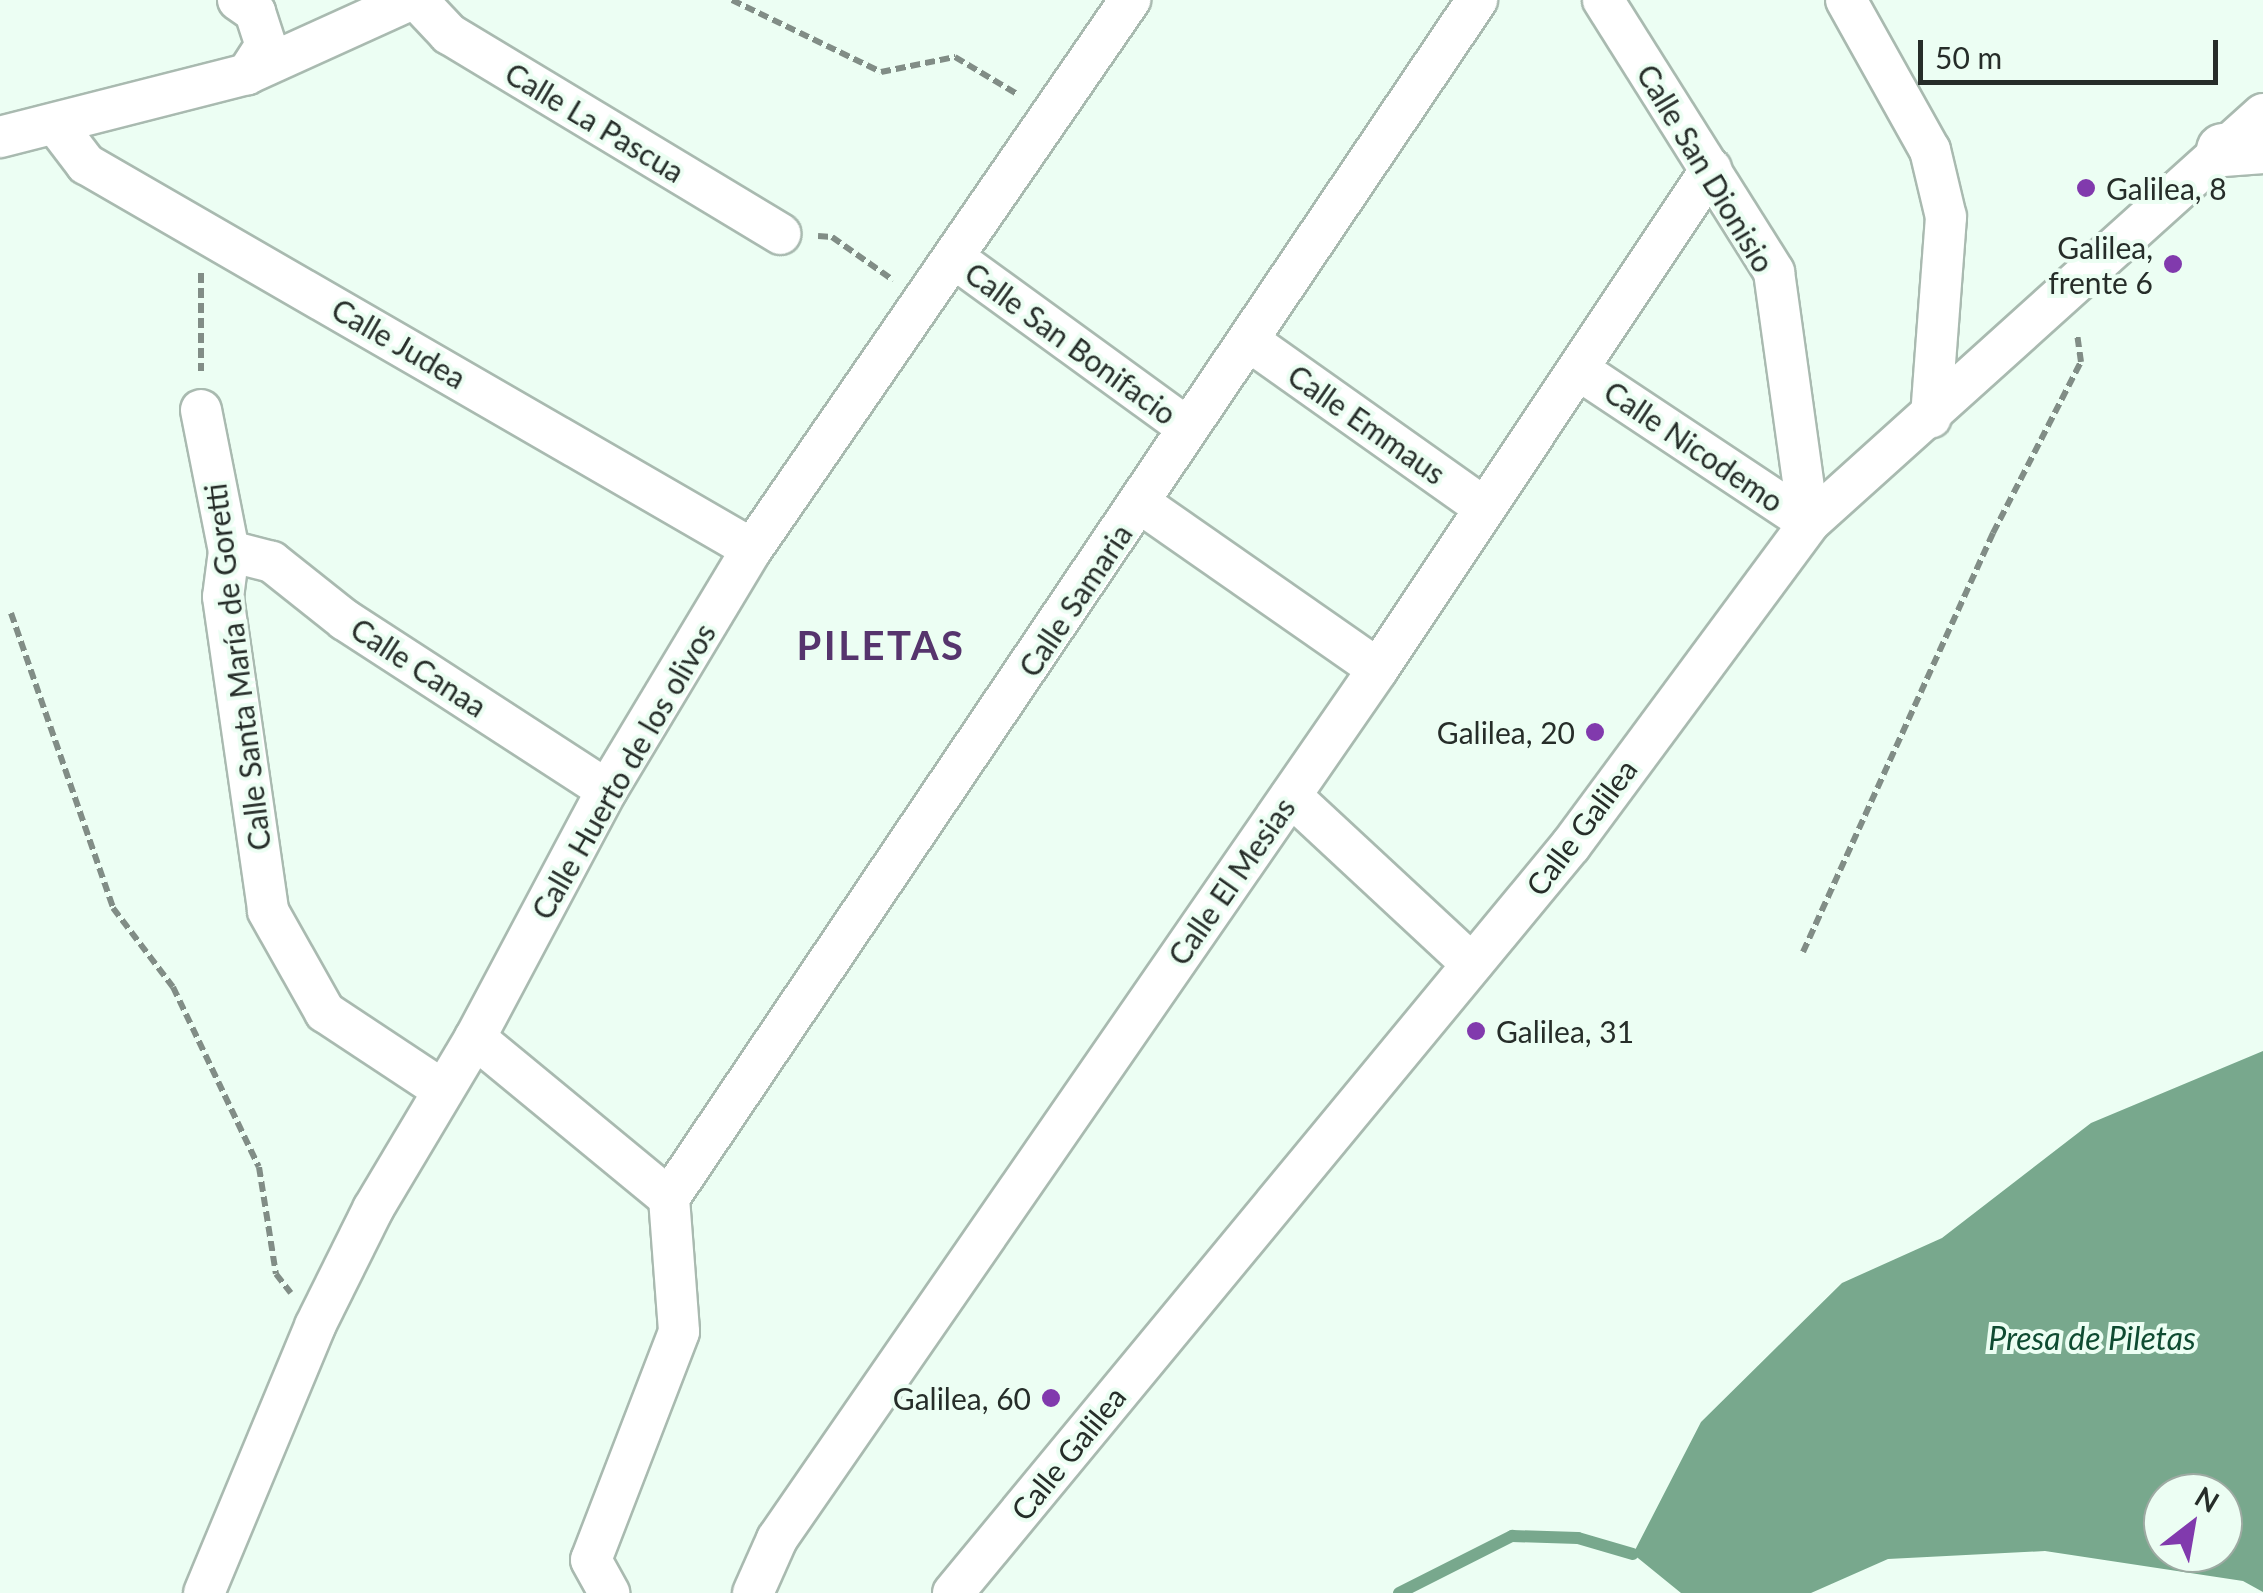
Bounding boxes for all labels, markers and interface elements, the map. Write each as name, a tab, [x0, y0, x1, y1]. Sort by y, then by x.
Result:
scale bar	[1923, 20, 2223, 82]
text: 50 m	[1935, 39, 2002, 75]
street label: Calle La Pascua	[499, 55, 691, 189]
street label: Calle San Dionisio	[1630, 58, 1782, 278]
place label: Galilea, 8	[2106, 170, 2227, 206]
marker: Galilea, 8	[2075, 177, 2097, 199]
place label: Galilea, frente 6	[2048, 229, 2153, 300]
marker: Galilea, frente 6	[2162, 253, 2184, 275]
street label: Calle San Bonifacio	[958, 254, 1184, 432]
street label: Calle Judea	[325, 290, 473, 396]
street label: Calle Emmaus	[1282, 357, 1452, 491]
street label: Calle Nicodemo	[1598, 373, 1790, 519]
street label: Calle Santa María de Goretti	[197, 481, 277, 853]
street label: Calle Samaria	[1011, 517, 1139, 683]
street label: Calle Canaa	[345, 610, 493, 724]
street label: Calle Huerto de los olivos	[524, 617, 722, 925]
district label: PILETAS	[797, 621, 965, 669]
place label: Galilea, 20	[1437, 714, 1575, 750]
marker: Galilea, 20	[1584, 721, 1606, 743]
street label: Calle Galilea	[1518, 752, 1644, 902]
street label: Calle El Mesias	[1160, 790, 1302, 972]
place label: Galilea, 31	[1496, 1013, 1634, 1049]
marker: Galilea, 31	[1465, 1020, 1487, 1042]
water label: Presa de Piletas	[1988, 1319, 2196, 1357]
street label: Calle Galilea	[1003, 1379, 1133, 1527]
place label: Galilea, 60	[893, 1380, 1031, 1416]
marker: Galilea, 60	[1040, 1387, 1062, 1409]
north arrow	[2143, 1473, 2243, 1573]
text: N	[2189, 1479, 2225, 1519]

